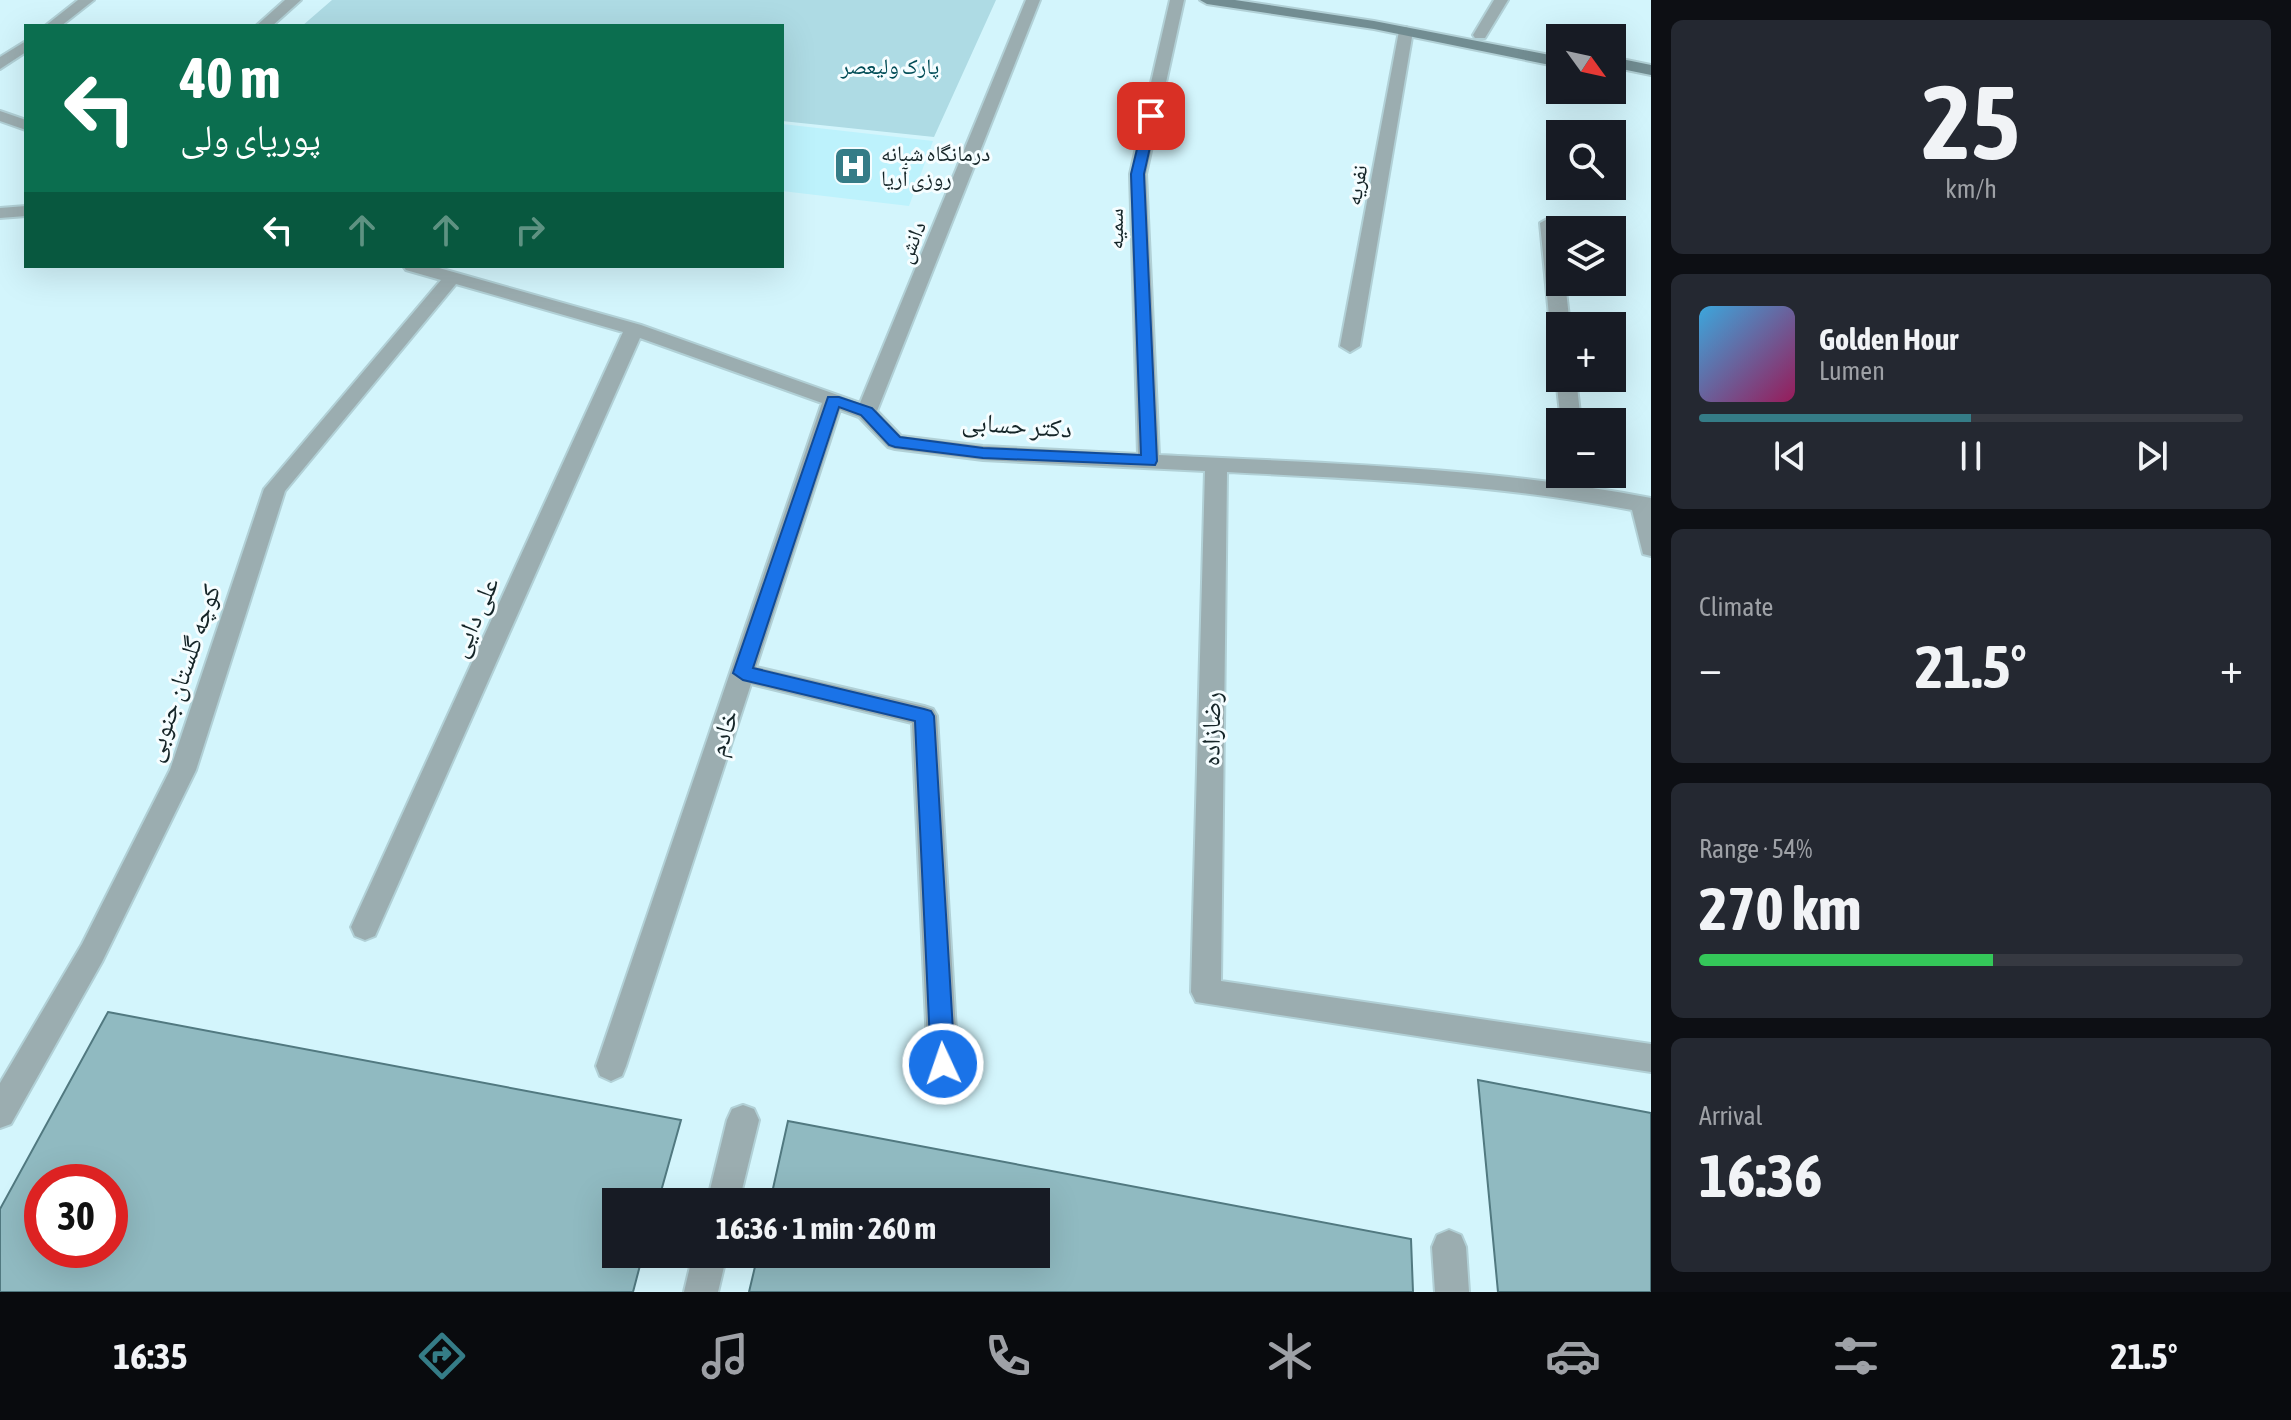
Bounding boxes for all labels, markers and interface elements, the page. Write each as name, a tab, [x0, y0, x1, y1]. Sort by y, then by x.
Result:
north arrow	[1546, 24, 1626, 104]
map controls	[1546, 24, 1626, 488]
text: 40 m	[180, 46, 281, 110]
park label: پارک ولیعصر	[840, 53, 939, 80]
icon: left	[48, 56, 152, 160]
text: 25	[1922, 62, 2020, 181]
pin	[1117, 82, 1185, 150]
icon: arrive	[1129, 94, 1173, 138]
text: پوریای ولی	[180, 116, 321, 158]
button: search	[1546, 120, 1626, 200]
place label: درمانگاه شبانه روزی آریا	[881, 140, 990, 192]
hospital icon: درمانگاه شبانه روزی آریا	[832, 145, 874, 187]
street label: نفریه	[1340, 163, 1372, 207]
text: km/h	[1945, 174, 1997, 204]
icon: left	[256, 208, 300, 252]
icon: ahead	[340, 208, 384, 252]
icon: ahead	[424, 208, 468, 252]
icon: right	[508, 208, 552, 252]
street label: سمیه	[1102, 208, 1128, 250]
button: layers	[1546, 216, 1626, 296]
street label: دانش	[891, 217, 932, 267]
button: +	[1546, 312, 1626, 392]
text: Golden Hour	[1819, 322, 1958, 356]
text: Lumen	[1819, 356, 1885, 386]
street label: دکتر حسابی	[961, 406, 1073, 445]
button: −	[1546, 408, 1626, 488]
icon: previous	[1768, 434, 1812, 478]
icon: pause	[1949, 434, 1993, 478]
icon: next	[2130, 434, 2174, 478]
street label: علی دایی	[443, 572, 506, 662]
street label: کوچه گلستان جنوبی	[138, 580, 227, 766]
text: Climate	[1699, 592, 1773, 622]
text: 21.5°	[1915, 632, 2027, 701]
text: −	[1699, 642, 1722, 692]
text: +	[2220, 642, 2243, 692]
street label: رضازاده	[1195, 691, 1227, 767]
street label: خادم	[702, 706, 747, 761]
text: Range · 54%	[1699, 834, 1812, 864]
text: 270 km	[1699, 874, 1861, 943]
position arrow	[901, 1022, 985, 1106]
text: Arrival	[1699, 1101, 1763, 1131]
text: 16:36	[1699, 1141, 1822, 1210]
speed limit sign: 30	[24, 1164, 128, 1268]
text: 16:36 · 1 min · 260 m	[716, 1211, 936, 1245]
icon: directions	[414, 1328, 470, 1384]
icon: music	[697, 1328, 753, 1384]
icon: phone	[980, 1328, 1036, 1384]
icon: climate	[1262, 1328, 1318, 1384]
icon: car	[1545, 1328, 1601, 1384]
icon: filters	[1828, 1328, 1884, 1384]
text: 16:35	[113, 1335, 187, 1377]
text: 21.5°	[2110, 1335, 2178, 1377]

